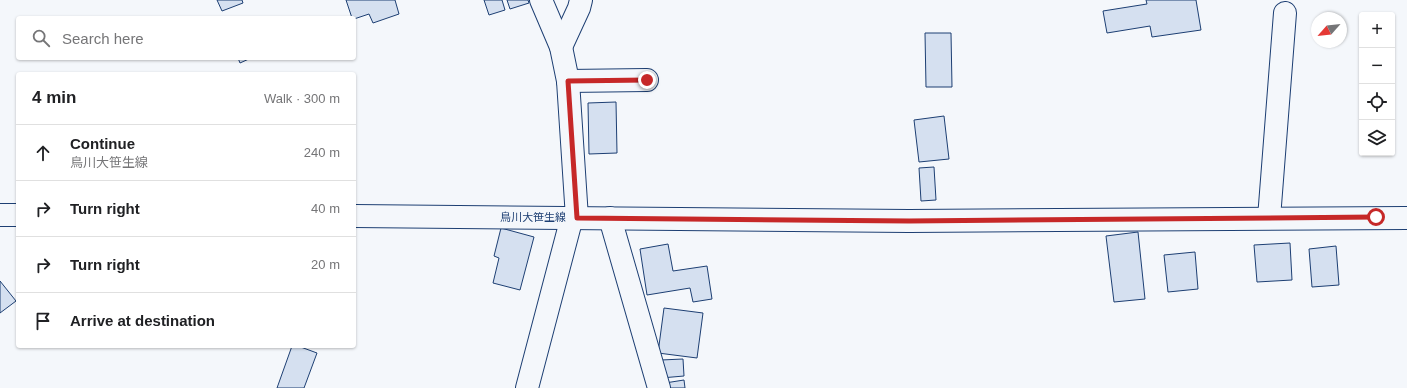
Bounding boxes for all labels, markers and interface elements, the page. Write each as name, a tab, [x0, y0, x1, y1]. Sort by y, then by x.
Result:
north arrow	[1311, 12, 1347, 48]
map controls	[1359, 12, 1395, 156]
button: +	[1359, 12, 1395, 48]
search box	[16, 16, 356, 60]
icon: search	[30, 27, 52, 49]
text: Search here	[62, 30, 144, 47]
button: −	[1359, 48, 1395, 84]
route end	[638, 71, 656, 89]
button: locate	[1359, 84, 1395, 120]
text: 4 min	[32, 88, 76, 107]
text: Walk · 300 m	[264, 91, 340, 106]
button: layers	[1359, 120, 1395, 156]
text: Continue	[70, 135, 135, 152]
icon: ahead	[32, 142, 54, 164]
text: 240 m	[304, 145, 340, 160]
text: 鳥川大笹生線	[70, 155, 148, 170]
icon: right	[32, 198, 54, 220]
text: Turn right	[70, 200, 140, 217]
text: 40 m	[311, 201, 340, 216]
route start	[1367, 208, 1385, 226]
street label: 鳥川大笹生線	[500, 211, 566, 223]
icon: right	[32, 254, 54, 276]
text: Turn right	[70, 256, 140, 273]
text: 20 m	[311, 257, 340, 272]
icon: arrive	[32, 310, 54, 332]
text: Arrive at destination	[70, 312, 215, 329]

